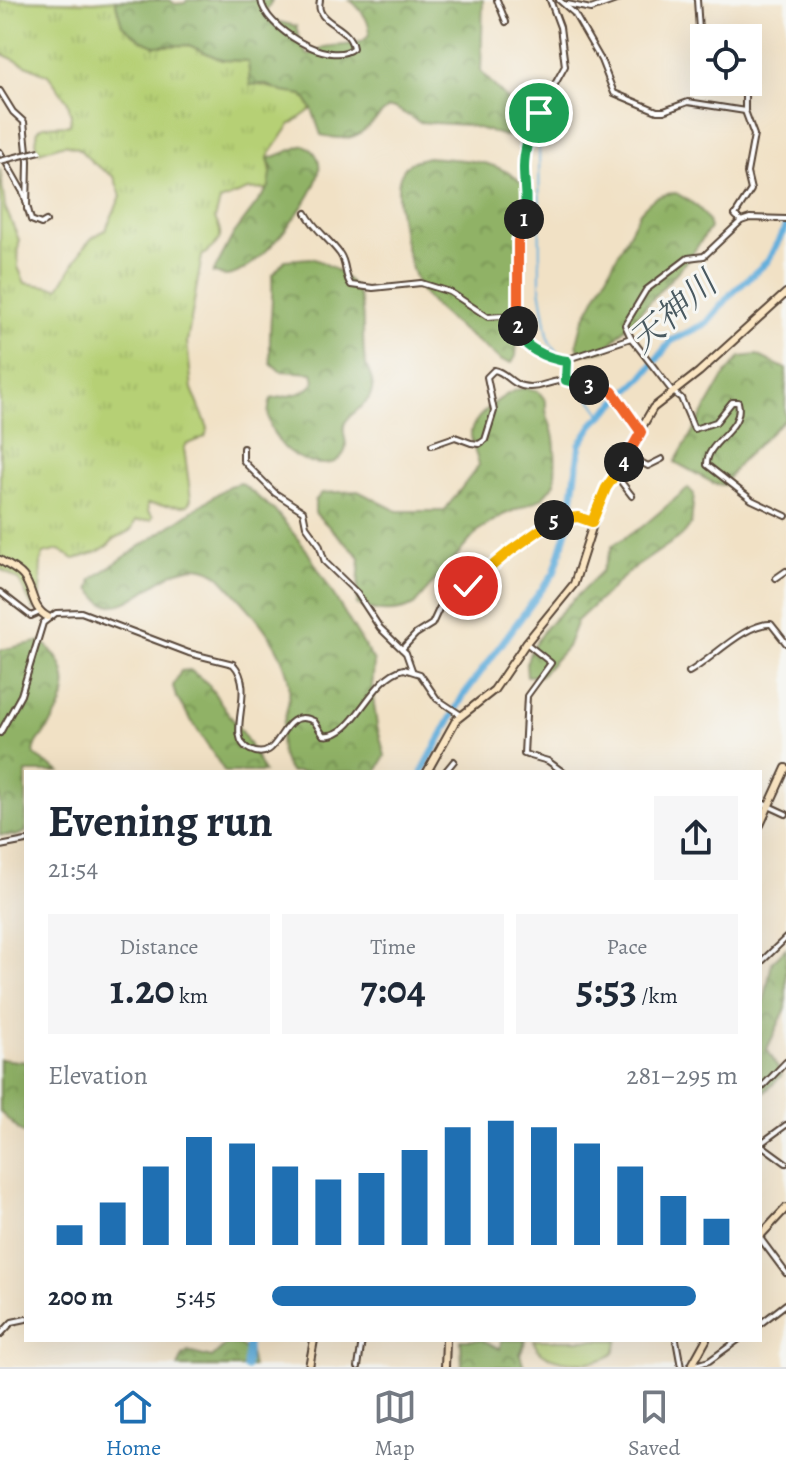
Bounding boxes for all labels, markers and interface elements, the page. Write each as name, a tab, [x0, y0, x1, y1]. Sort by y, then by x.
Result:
map controls	[690, 24, 762, 96]
button: locate	[690, 24, 762, 96]
pin	[505, 79, 573, 147]
icon: arrive	[517, 91, 561, 135]
pin: 1	[504, 199, 544, 239]
text: 1	[520, 204, 528, 234]
water label: 天神川	[619, 258, 730, 363]
pin: 2	[498, 306, 538, 346]
text: 2	[513, 311, 523, 341]
pin: 3	[569, 365, 609, 405]
text: 3	[584, 370, 594, 400]
pin: 4	[604, 442, 644, 482]
text: 4	[619, 447, 629, 477]
pin: 5	[534, 500, 574, 540]
text: 5	[549, 505, 559, 535]
pin	[434, 552, 502, 620]
icon: check	[446, 564, 490, 608]
text: Evening run	[48, 791, 273, 851]
button: share	[654, 796, 738, 880]
text: 21:54	[48, 851, 98, 886]
text: Distance	[120, 932, 198, 962]
text: Time	[370, 932, 416, 962]
text: Pace	[607, 932, 647, 962]
text: 1.20	[110, 962, 175, 1017]
text: 7:04	[360, 962, 426, 1017]
text: 5:53	[576, 962, 637, 1017]
text: km	[175, 981, 208, 1011]
text: /km	[637, 981, 678, 1011]
text: Elevation	[48, 1058, 148, 1093]
text: 281–295 m	[626, 1058, 738, 1093]
text: 200 m	[48, 1279, 113, 1314]
text: 5:45	[176, 1279, 216, 1314]
tab: Home	[106, 1385, 161, 1463]
tab: Map	[373, 1385, 417, 1463]
tab: Saved	[628, 1385, 680, 1463]

